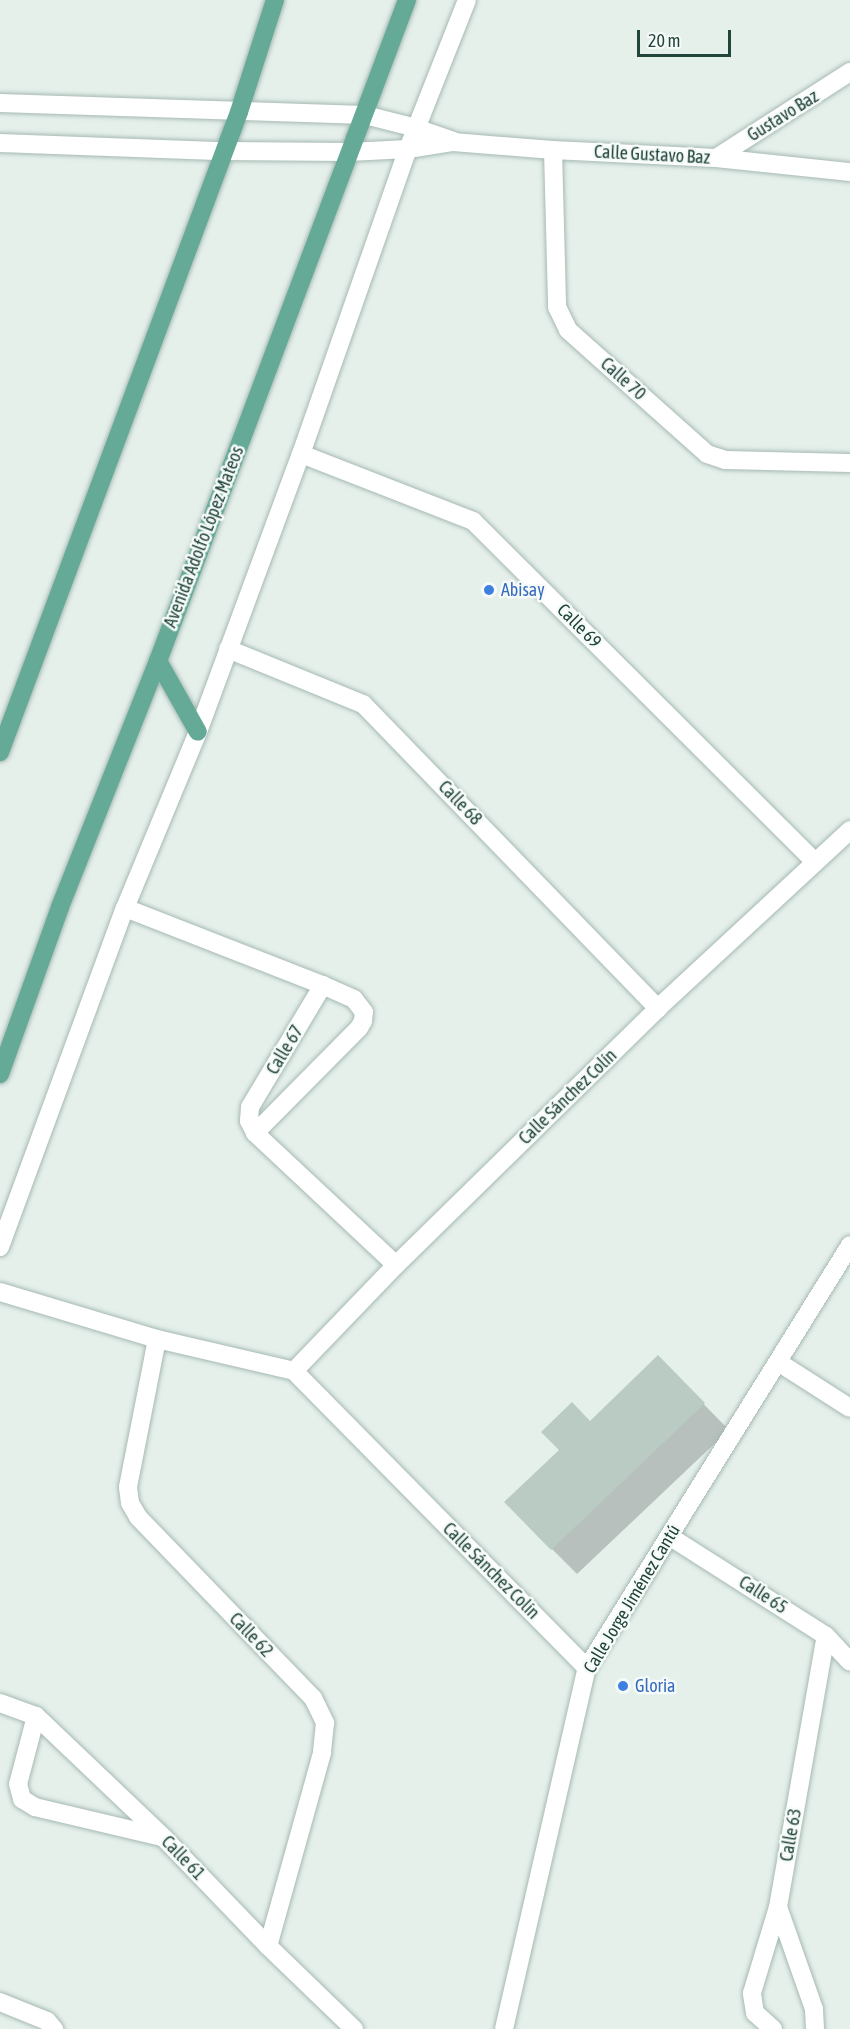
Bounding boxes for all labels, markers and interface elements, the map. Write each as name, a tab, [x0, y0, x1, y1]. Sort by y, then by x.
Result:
scale bar	[640, 18, 734, 56]
text: 20 m	[648, 30, 680, 51]
street label: Gustavo Baz	[743, 86, 823, 146]
street label: Calle Gustavo Baz	[593, 141, 711, 169]
street label: Calle 70	[596, 353, 650, 405]
street label: Avenida Adolfo López Mateos	[159, 443, 249, 631]
place label: Abisay	[501, 579, 545, 601]
marker: Abisay	[482, 583, 496, 597]
street label: Calle 69	[552, 599, 606, 653]
street label: Calle 68	[434, 776, 486, 830]
street label: Calle 67	[262, 1022, 308, 1078]
street label: Calle Sánchez Colín	[515, 1045, 621, 1149]
street label: Calle Sánchez Colín	[438, 1518, 544, 1624]
street label: Calle Jorge Jiménez Cantú	[579, 1521, 685, 1677]
street label: Calle 65	[735, 1571, 791, 1619]
street label: Calle 62	[225, 1608, 277, 1662]
place label: Gloria	[635, 1675, 675, 1697]
marker: Gloria	[616, 1679, 630, 1693]
street label: Calle 63	[776, 1807, 806, 1863]
street label: Calle 61	[157, 1831, 209, 1885]

